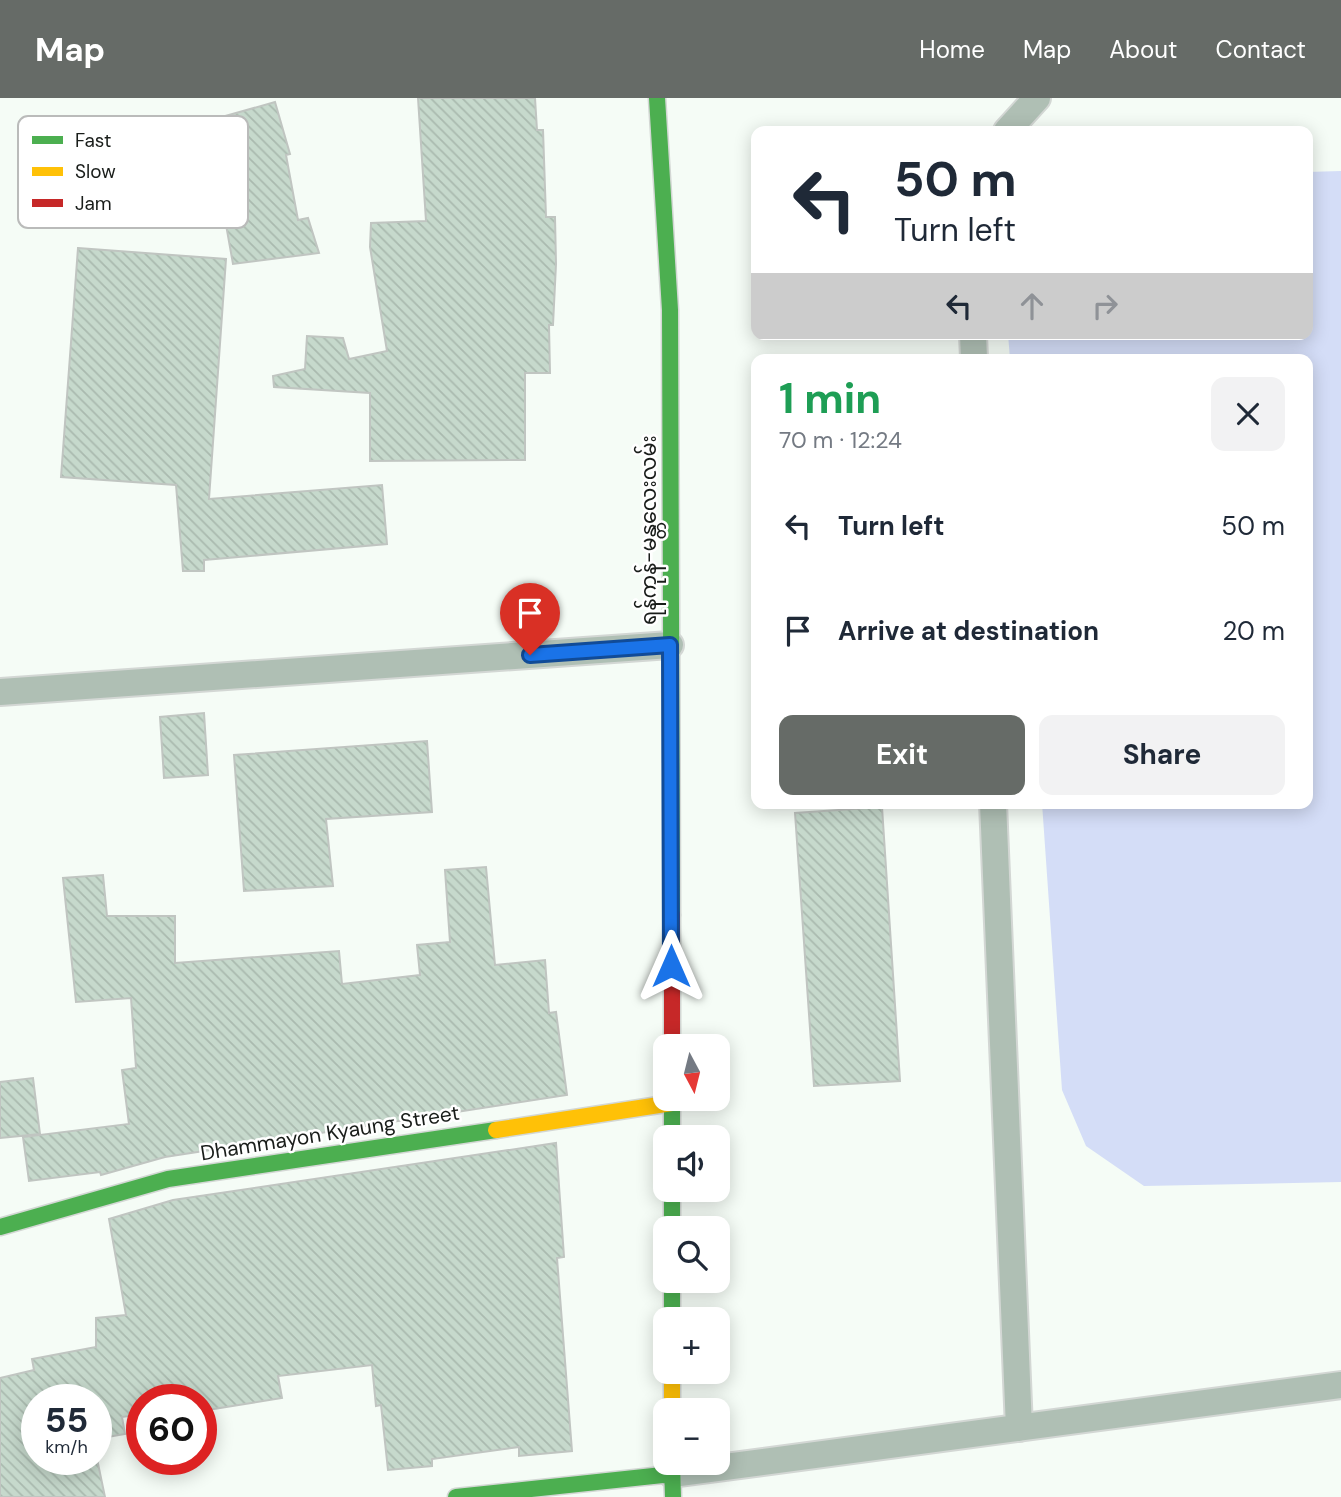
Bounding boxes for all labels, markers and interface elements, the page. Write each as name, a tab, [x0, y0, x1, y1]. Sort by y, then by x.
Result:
text: Map	[35, 28, 105, 71]
text: Home	[919, 34, 985, 65]
text: Map	[1023, 34, 1071, 65]
text: About	[1109, 34, 1178, 65]
text: Contact	[1216, 34, 1306, 65]
legend	[18, 116, 248, 228]
text: Fast	[75, 128, 111, 153]
text: 50 m	[894, 147, 1017, 211]
icon: left	[779, 154, 870, 245]
text: Slow	[75, 159, 116, 184]
text: Jam	[75, 191, 112, 216]
text: Turn left	[894, 209, 1016, 251]
icon: left	[940, 287, 978, 325]
icon: ahead	[1013, 287, 1051, 325]
icon: right	[1086, 287, 1124, 325]
text: 1 min	[779, 371, 881, 426]
button: close	[1211, 377, 1285, 451]
text: 70 m · 12:24	[779, 425, 902, 455]
street label: ရန်ကုန်-မန္တလေးလမ်း	[633, 435, 666, 625]
icon: left	[779, 507, 817, 545]
text: Turn left	[838, 509, 945, 543]
text: 50 m	[1221, 509, 1285, 543]
pin	[500, 583, 560, 655]
icon: arrive	[511, 594, 549, 632]
icon: arrive	[779, 612, 817, 650]
text: Arrive at destination	[838, 614, 1099, 648]
text: 20 m	[1222, 614, 1285, 648]
button: Exit	[779, 715, 1025, 795]
button: Share	[1039, 715, 1285, 795]
position arrow	[634, 929, 708, 1003]
north arrow	[653, 1034, 730, 1111]
map controls	[653, 1034, 730, 1475]
street label: Dhammayon Kyaung Street	[199, 1099, 461, 1167]
button: sound	[653, 1125, 730, 1202]
button: search	[653, 1216, 730, 1293]
button: +	[653, 1307, 730, 1384]
speed limit sign: 60	[126, 1384, 217, 1475]
text: 55	[45, 1397, 88, 1443]
button: −	[653, 1398, 730, 1475]
text: km/h	[45, 1435, 88, 1459]

